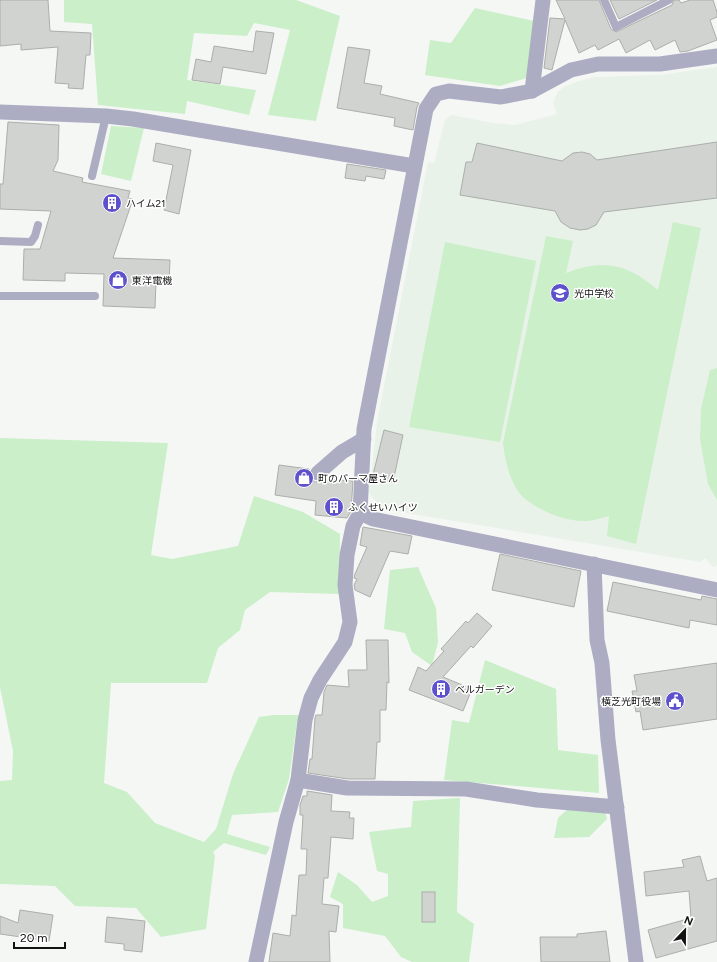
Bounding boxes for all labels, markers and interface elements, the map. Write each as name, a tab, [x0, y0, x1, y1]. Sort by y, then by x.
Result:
building icon: ハイム21	[101, 192, 123, 214]
place label: ハイム21	[126, 197, 165, 210]
shop icon: 東洋電機	[107, 269, 129, 291]
place label: 東洋電機	[132, 274, 172, 287]
school or university icon: 光中学校	[549, 282, 571, 304]
place label: 光中学校	[574, 287, 614, 300]
shop icon: 町のパーマ屋さん	[293, 467, 315, 489]
place label: 町のパーマ屋さん	[318, 472, 398, 485]
building icon: ふくせいハイツ	[323, 496, 345, 518]
place label: ふくせいハイツ	[348, 501, 418, 514]
building icon: ベルガーデン	[430, 678, 452, 700]
place label: ベルガーデン	[455, 683, 515, 696]
public building icon: 横芝光町役場	[664, 690, 686, 712]
place label: 横芝光町役場	[601, 695, 661, 708]
north arrow	[665, 910, 705, 950]
text: N	[682, 914, 695, 929]
scale bar	[14, 924, 65, 950]
text: 20 m	[20, 931, 48, 945]

